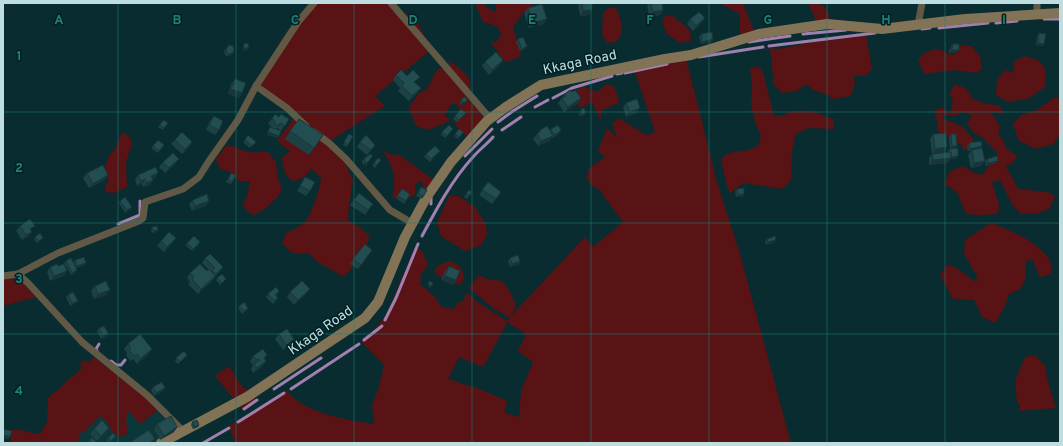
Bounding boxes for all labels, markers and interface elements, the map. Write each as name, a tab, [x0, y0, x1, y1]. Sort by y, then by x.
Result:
text: A	[54, 13, 64, 29]
text: B	[173, 13, 182, 29]
text: C	[291, 13, 299, 29]
text: D	[408, 13, 418, 29]
text: E	[528, 13, 536, 29]
text: F	[646, 13, 654, 29]
text: G	[764, 13, 773, 29]
text: H	[881, 13, 891, 29]
text: I	[1002, 13, 1006, 29]
street label: Kkaga Road	[542, 47, 618, 79]
text: 1	[16, 49, 22, 65]
text: 2	[15, 161, 23, 177]
text: 3	[15, 272, 23, 288]
street label: Kkaga Road	[285, 303, 357, 359]
text: 4	[15, 384, 23, 400]

